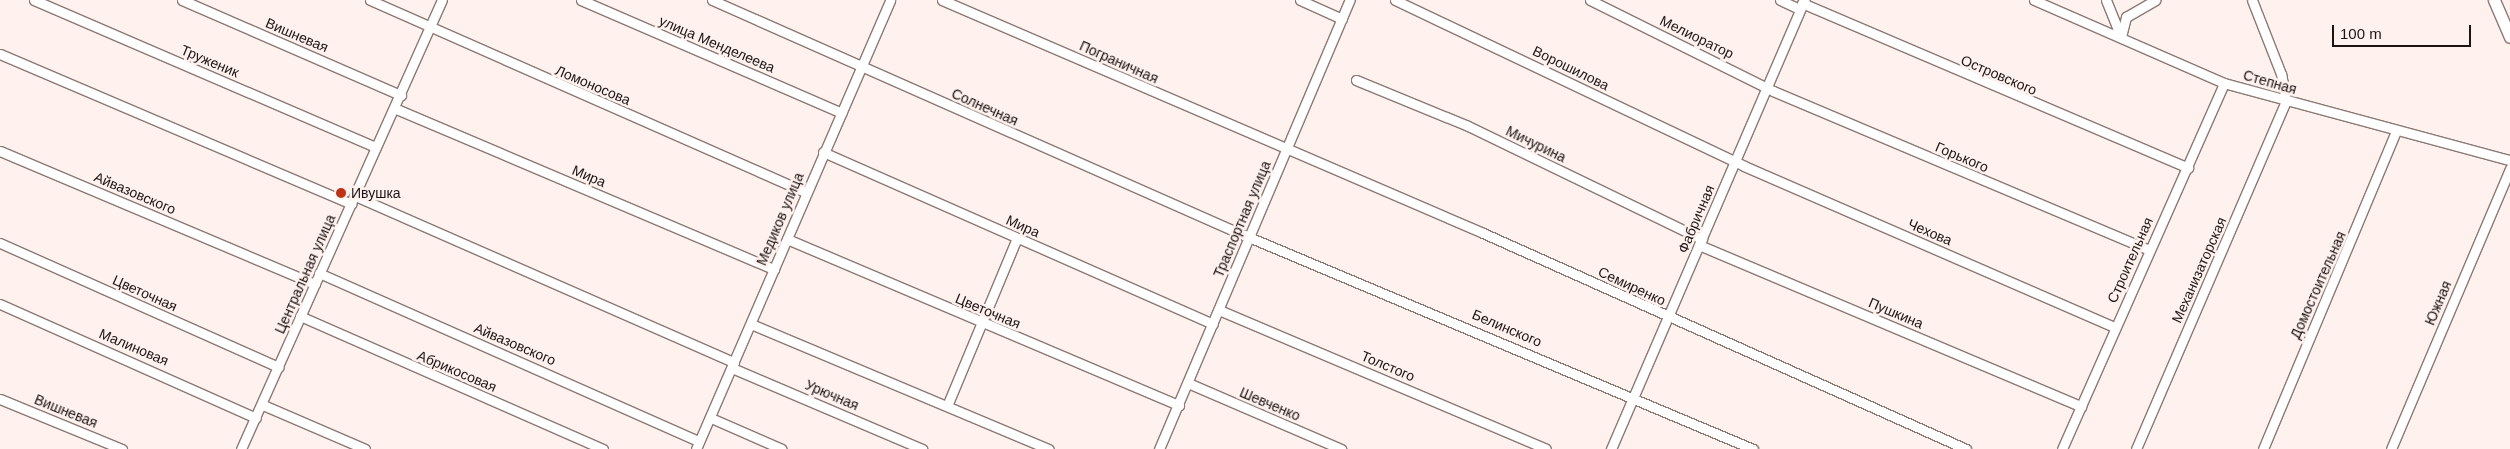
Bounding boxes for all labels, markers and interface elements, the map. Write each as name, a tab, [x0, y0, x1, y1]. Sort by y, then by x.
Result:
street label: улица Менделеева	[657, 12, 777, 76]
street label: Мелиоратор	[1657, 12, 1737, 62]
street label: Вишневая	[263, 14, 331, 56]
scale bar	[2335, 15, 2474, 47]
text: 100 m	[2340, 25, 2382, 42]
street label: Пограничная	[1077, 37, 1161, 87]
street label: Труженик	[178, 41, 242, 81]
street label: Ворошилова	[1530, 42, 1612, 94]
street label: Островского	[1959, 51, 2039, 99]
street label: Ломоносова	[553, 62, 633, 108]
street label: Степная	[2241, 66, 2299, 98]
street label: Солнечная	[949, 85, 1021, 129]
street label: Мичурина	[1503, 122, 1569, 166]
street label: Горького	[1933, 138, 1991, 176]
street label: Траспортная улица	[1210, 158, 1274, 280]
street label: Мира	[570, 161, 608, 191]
street label: Айвазовского	[92, 168, 178, 218]
street label: Медиков улица	[753, 170, 807, 268]
street label: Фабричная	[1674, 182, 1718, 256]
place label: Ивушка	[351, 185, 401, 201]
marker: Ивушка	[335, 187, 347, 199]
street label: Мира	[1004, 211, 1042, 241]
street label: Центральная улица	[271, 212, 339, 336]
street label: Чехова	[1905, 215, 1955, 249]
street label: Строительная	[2104, 215, 2156, 305]
street label: Механизаторская	[2168, 215, 2230, 325]
street label: Домостоительная	[2287, 229, 2349, 341]
street label: Семиренко	[1595, 263, 1669, 309]
street label: Цветочная	[110, 271, 180, 315]
street label: Южная	[2421, 278, 2455, 328]
street label: Цветочная	[953, 290, 1023, 332]
street label: Пушкина	[1866, 294, 1926, 332]
street label: Белинского	[1470, 306, 1544, 350]
street label: Айвазовского	[472, 319, 558, 369]
street label: Малиновая	[97, 325, 171, 369]
street label: Абрикосовая	[415, 347, 499, 395]
street label: Толстого	[1359, 347, 1417, 385]
street label: Урючная	[803, 376, 861, 414]
street label: Шевченко	[1237, 384, 1303, 424]
street label: Вишневая	[32, 391, 100, 431]

